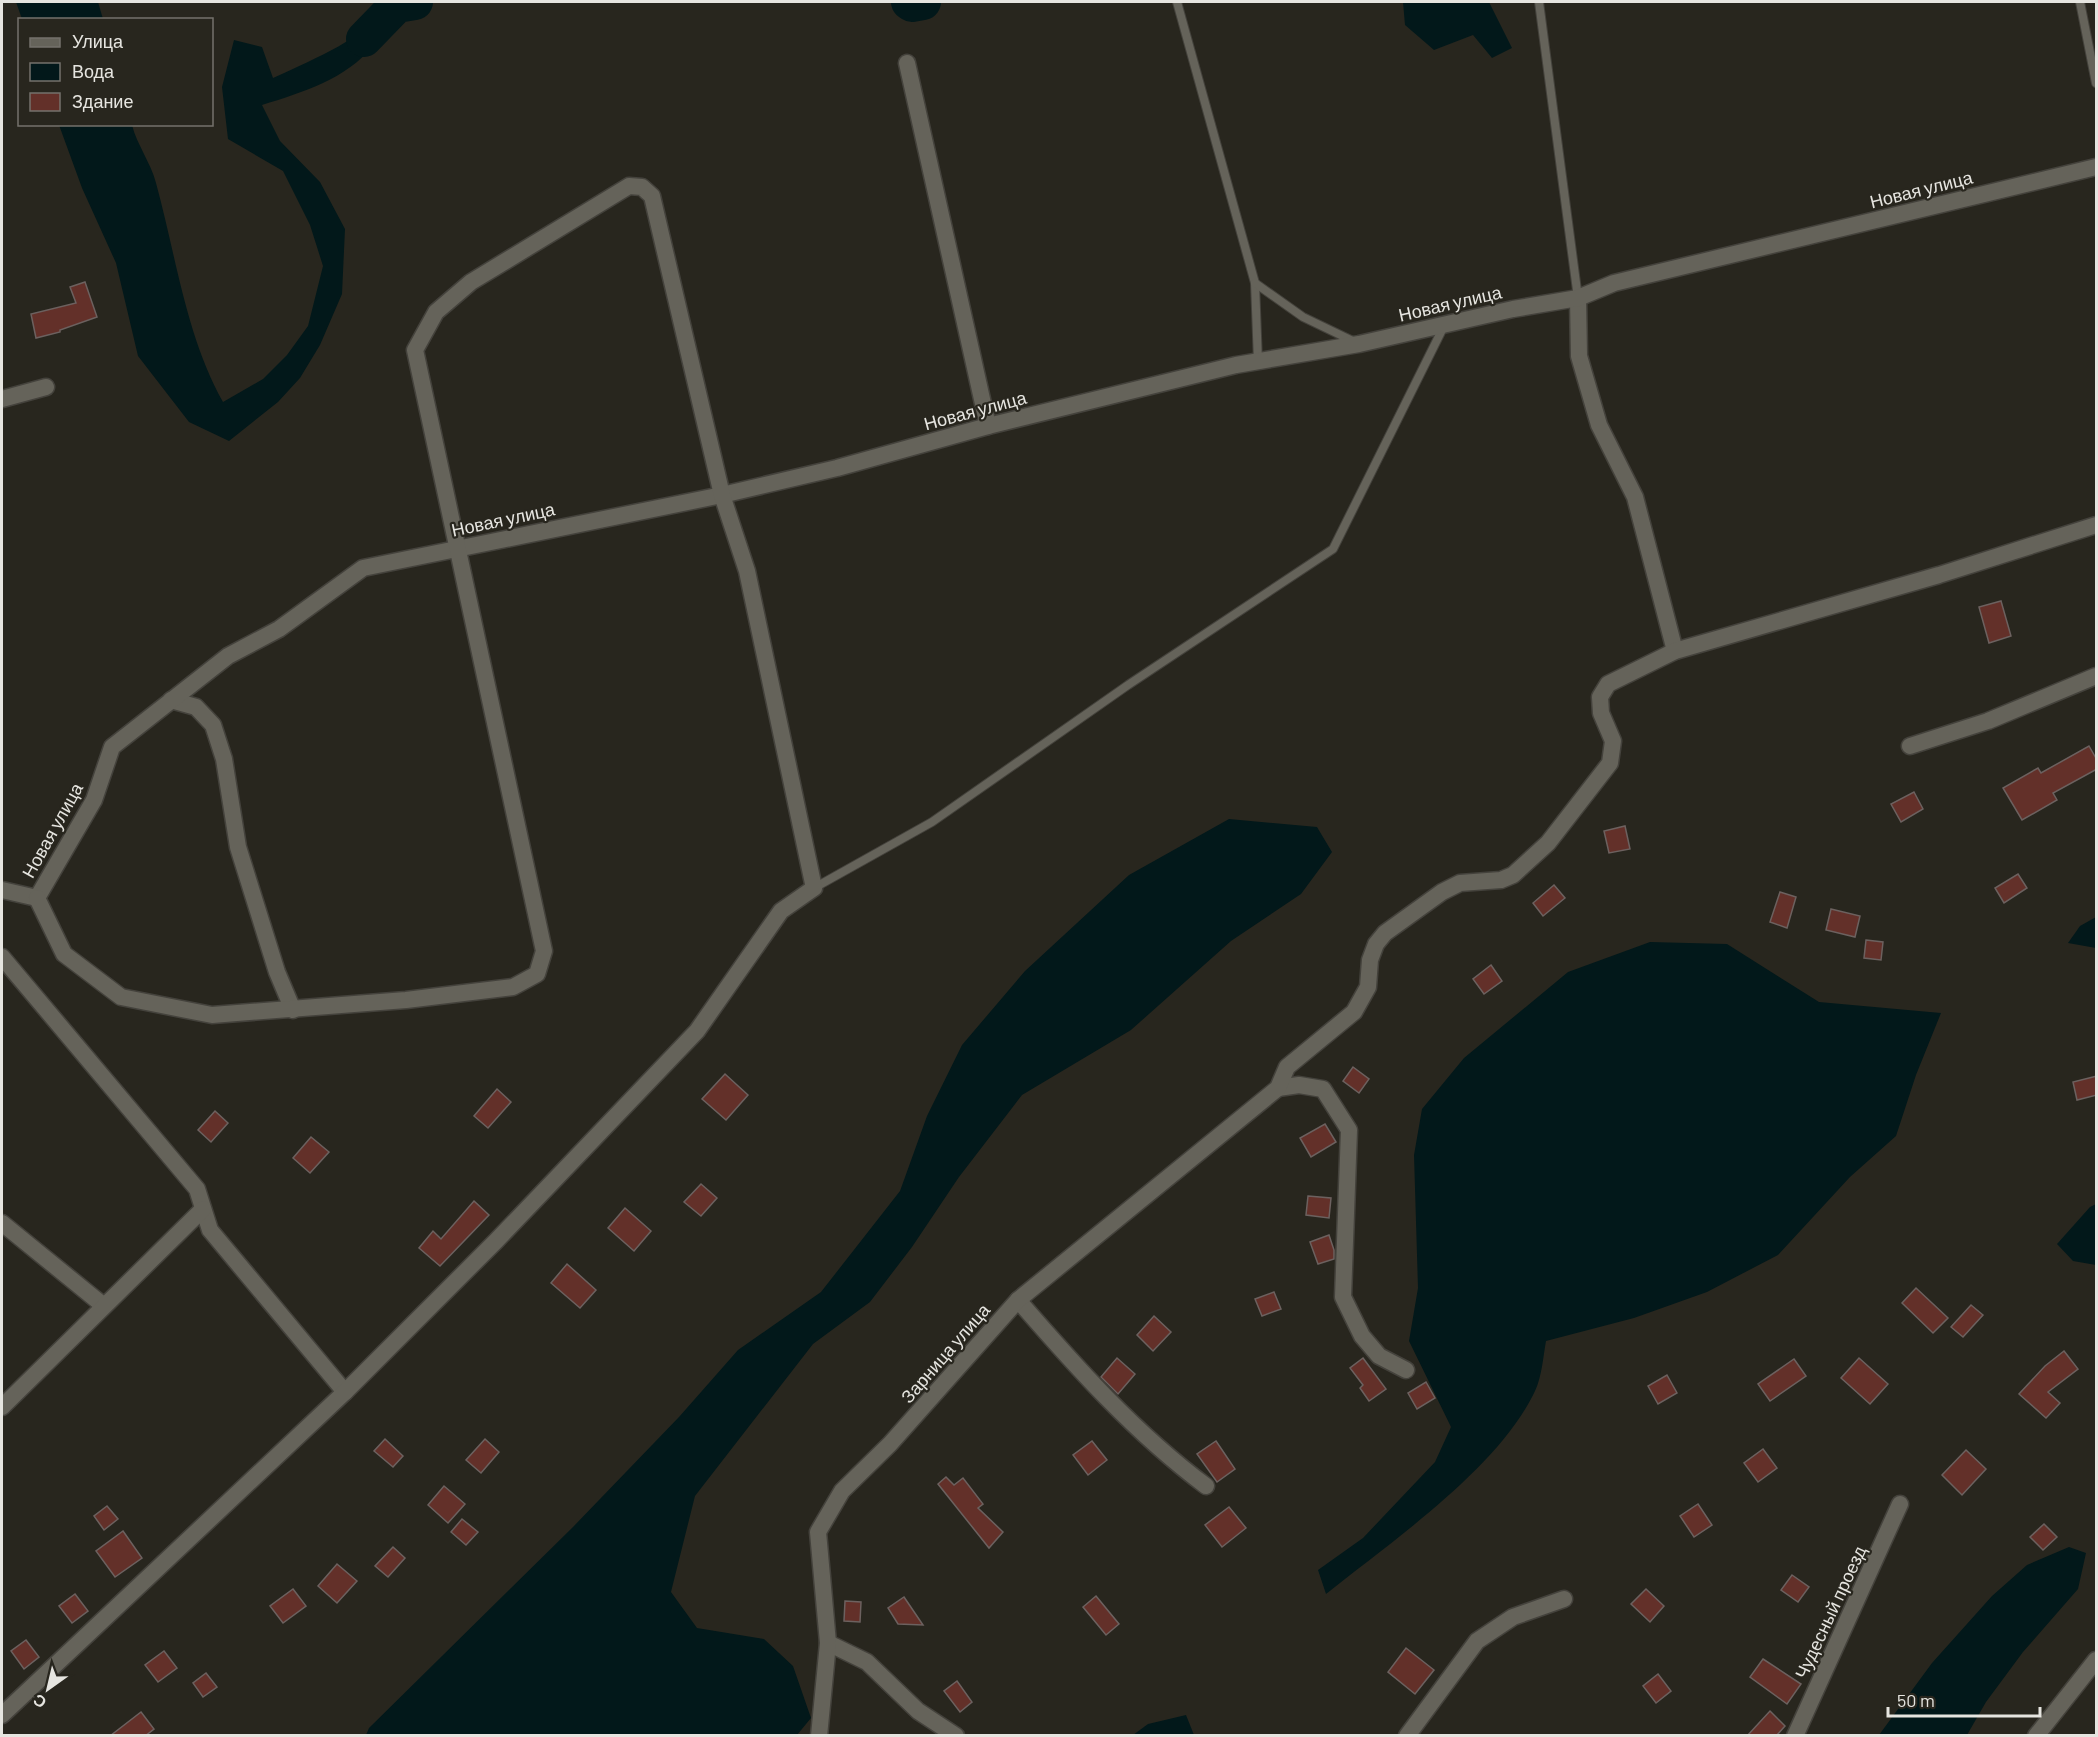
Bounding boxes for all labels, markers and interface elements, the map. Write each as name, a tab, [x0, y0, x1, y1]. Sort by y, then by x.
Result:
legend	[18, 18, 213, 126]
text: Улица	[72, 30, 124, 52]
text: Вода	[72, 60, 115, 82]
text: Здание	[72, 90, 133, 112]
street label: Новая улица	[1867, 165, 1976, 212]
street label: Новая улица	[1396, 280, 1505, 326]
street label: Новая улица	[921, 386, 1030, 434]
street label: Новая улица	[449, 497, 558, 541]
street label: Новая улица	[17, 778, 88, 881]
street label: Зарница улица	[896, 1298, 995, 1407]
street label: Чудесный проезд	[1790, 1542, 1871, 1682]
north arrow	[18, 1659, 78, 1719]
scale bar	[1888, 1680, 2040, 1718]
text: 50 m	[1897, 1689, 1935, 1711]
text: С	[29, 1690, 49, 1713]

